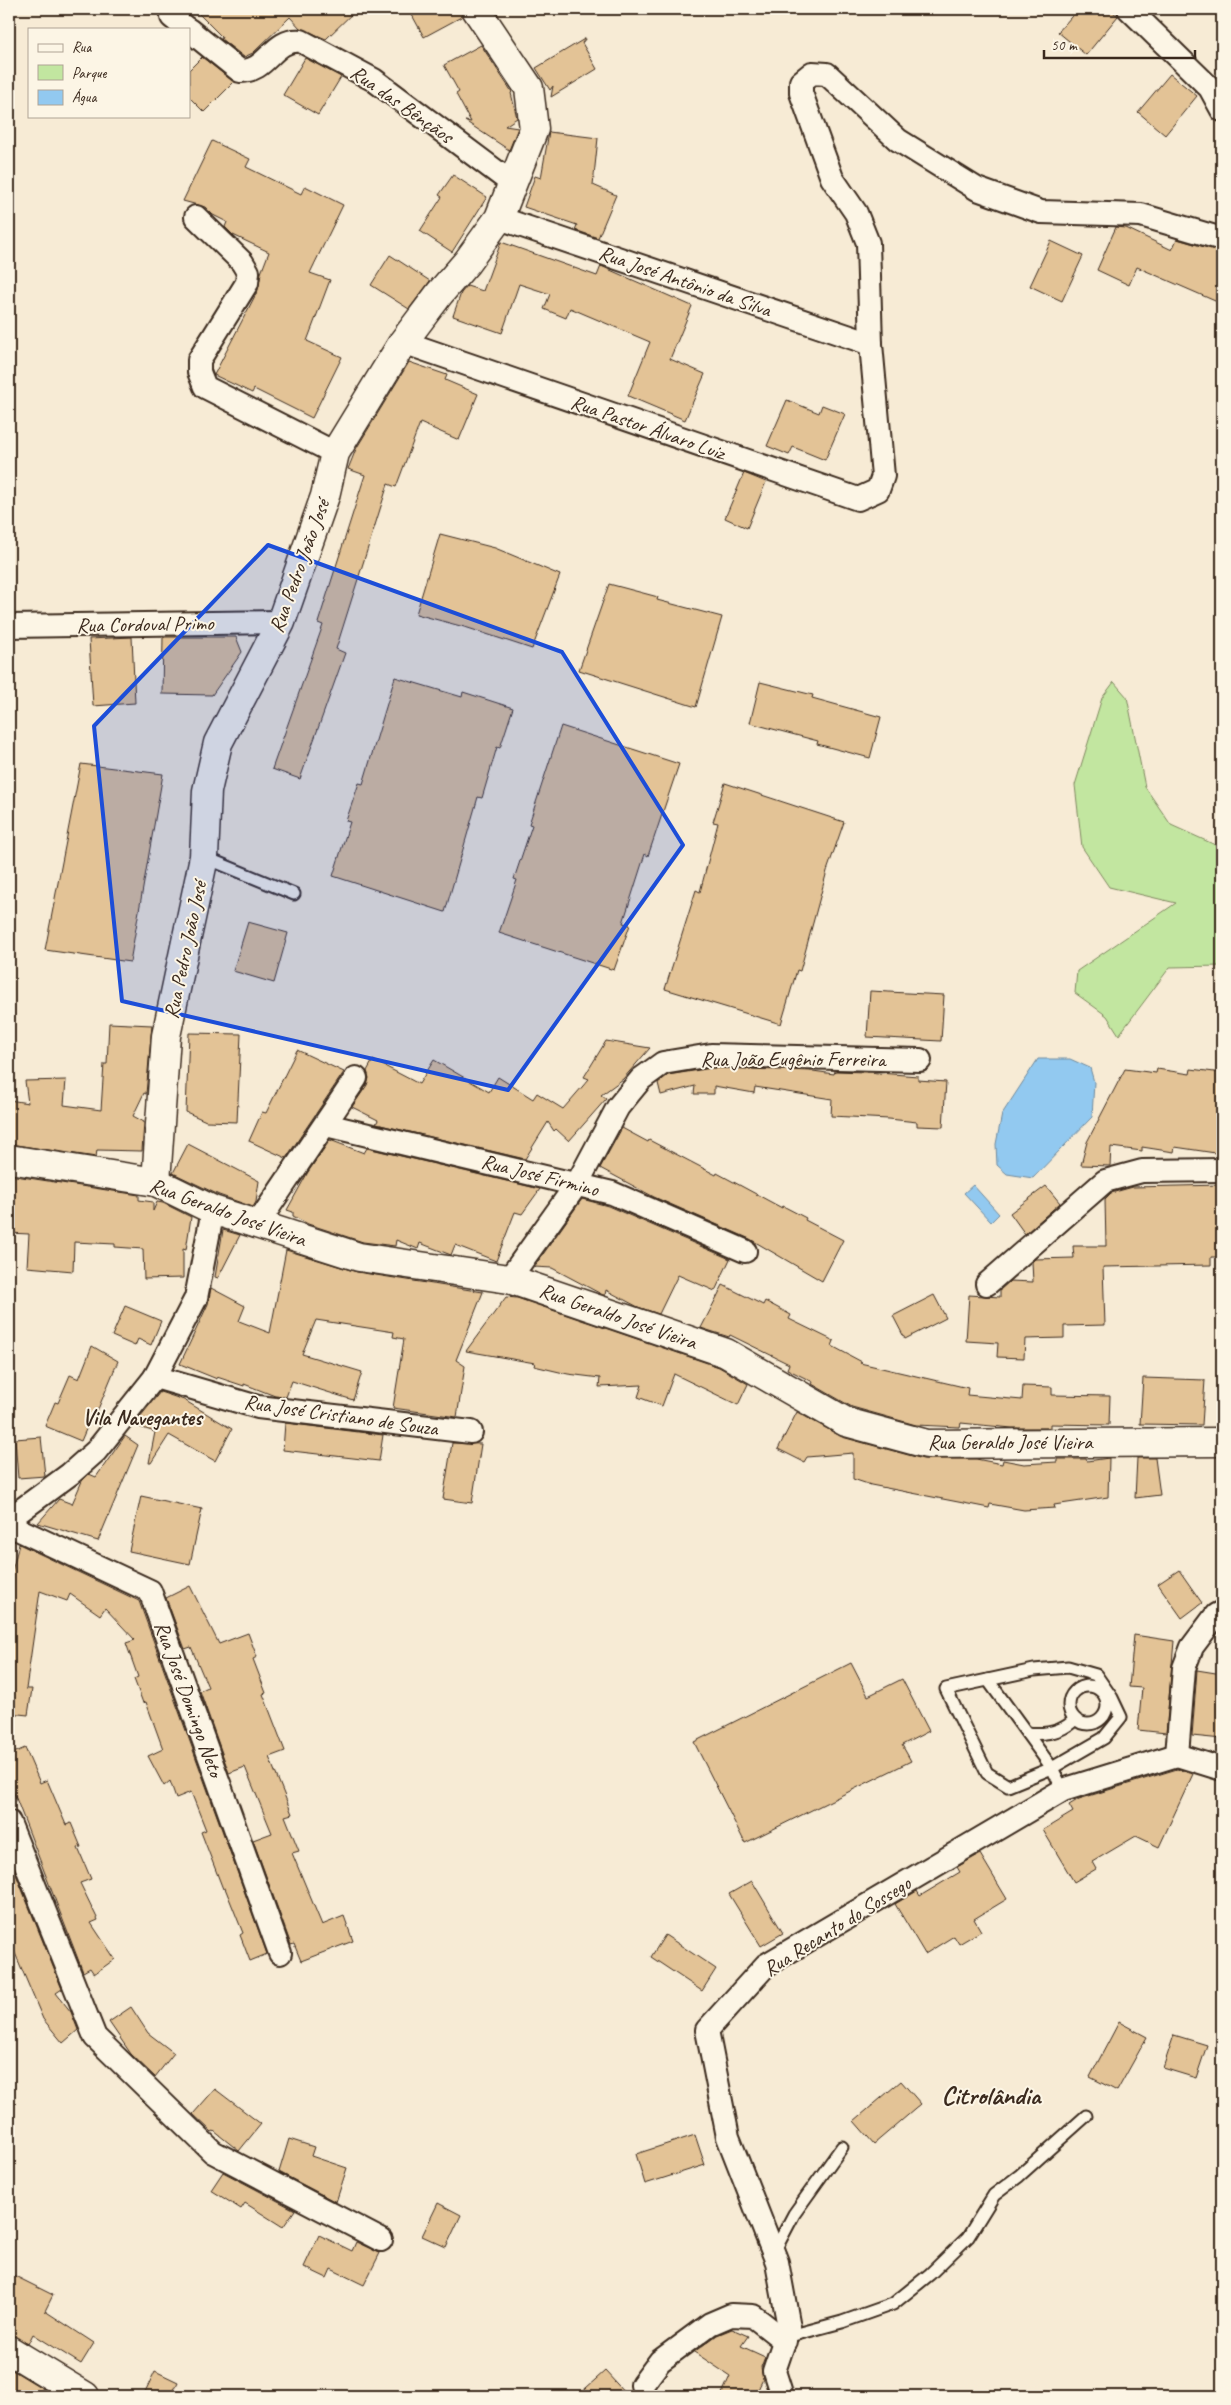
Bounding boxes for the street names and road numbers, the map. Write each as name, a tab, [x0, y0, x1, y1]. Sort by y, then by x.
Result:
street label: Rua das Bênçãos	[346, 59, 460, 150]
street label: Rua José Antônio da Silva	[596, 239, 776, 323]
street label: Rua Pastor Álvaro Luiz	[568, 388, 731, 466]
street label: Rua Pedro João José	[263, 493, 336, 636]
street label: Rua Cordoval Primo	[76, 610, 215, 638]
street label: Rua Pedro João José	[158, 876, 213, 1021]
street label: Rua João Eugênio Ferreira	[701, 1046, 888, 1072]
street label: Rua José Firmino	[479, 1148, 603, 1202]
street label: Rua Geraldo José Vieira	[146, 1172, 312, 1253]
street label: Rua Geraldo José Vieira	[536, 1277, 702, 1356]
street label: Rua José Cristiano de Souza	[242, 1389, 441, 1442]
street label: Rua Geraldo José Vieira	[928, 1429, 1094, 1455]
street label: Rua José Domingo Neto	[149, 1618, 230, 1783]
street label: Rua Recanto do Sossego	[758, 1869, 917, 1982]

